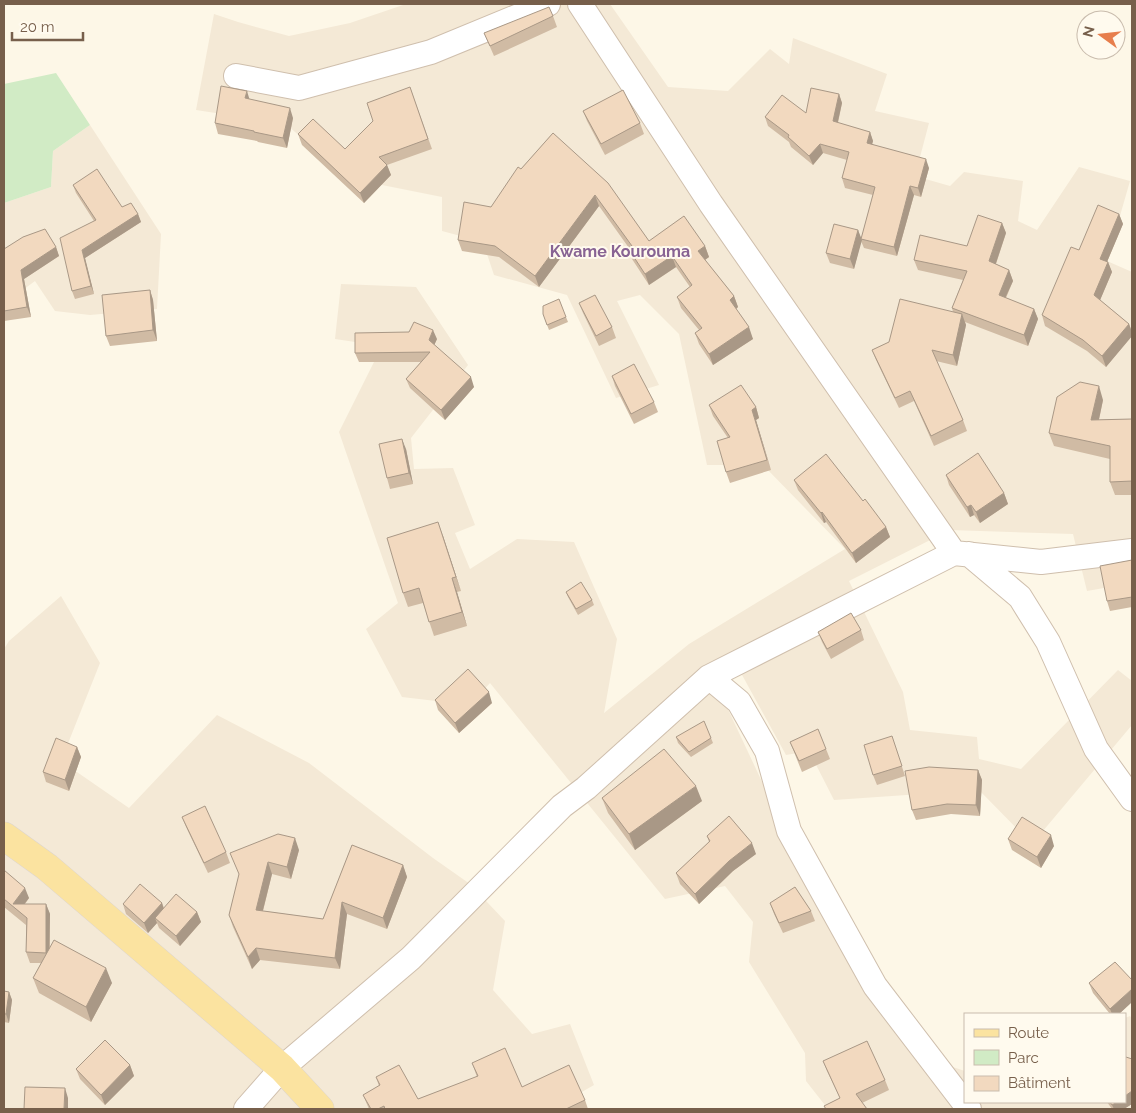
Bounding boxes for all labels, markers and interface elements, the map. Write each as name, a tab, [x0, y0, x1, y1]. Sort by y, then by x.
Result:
scale bar	[12, 10, 84, 42]
north arrow	[1076, 10, 1126, 60]
text: 20 m	[20, 18, 55, 36]
text: N	[1079, 24, 1098, 39]
district label: Kwame Kourouma	[550, 242, 690, 261]
legend	[964, 1013, 1126, 1103]
text: Route	[1008, 1024, 1049, 1042]
text: Parc	[1008, 1049, 1039, 1067]
text: Bâtiment	[1008, 1074, 1071, 1092]

